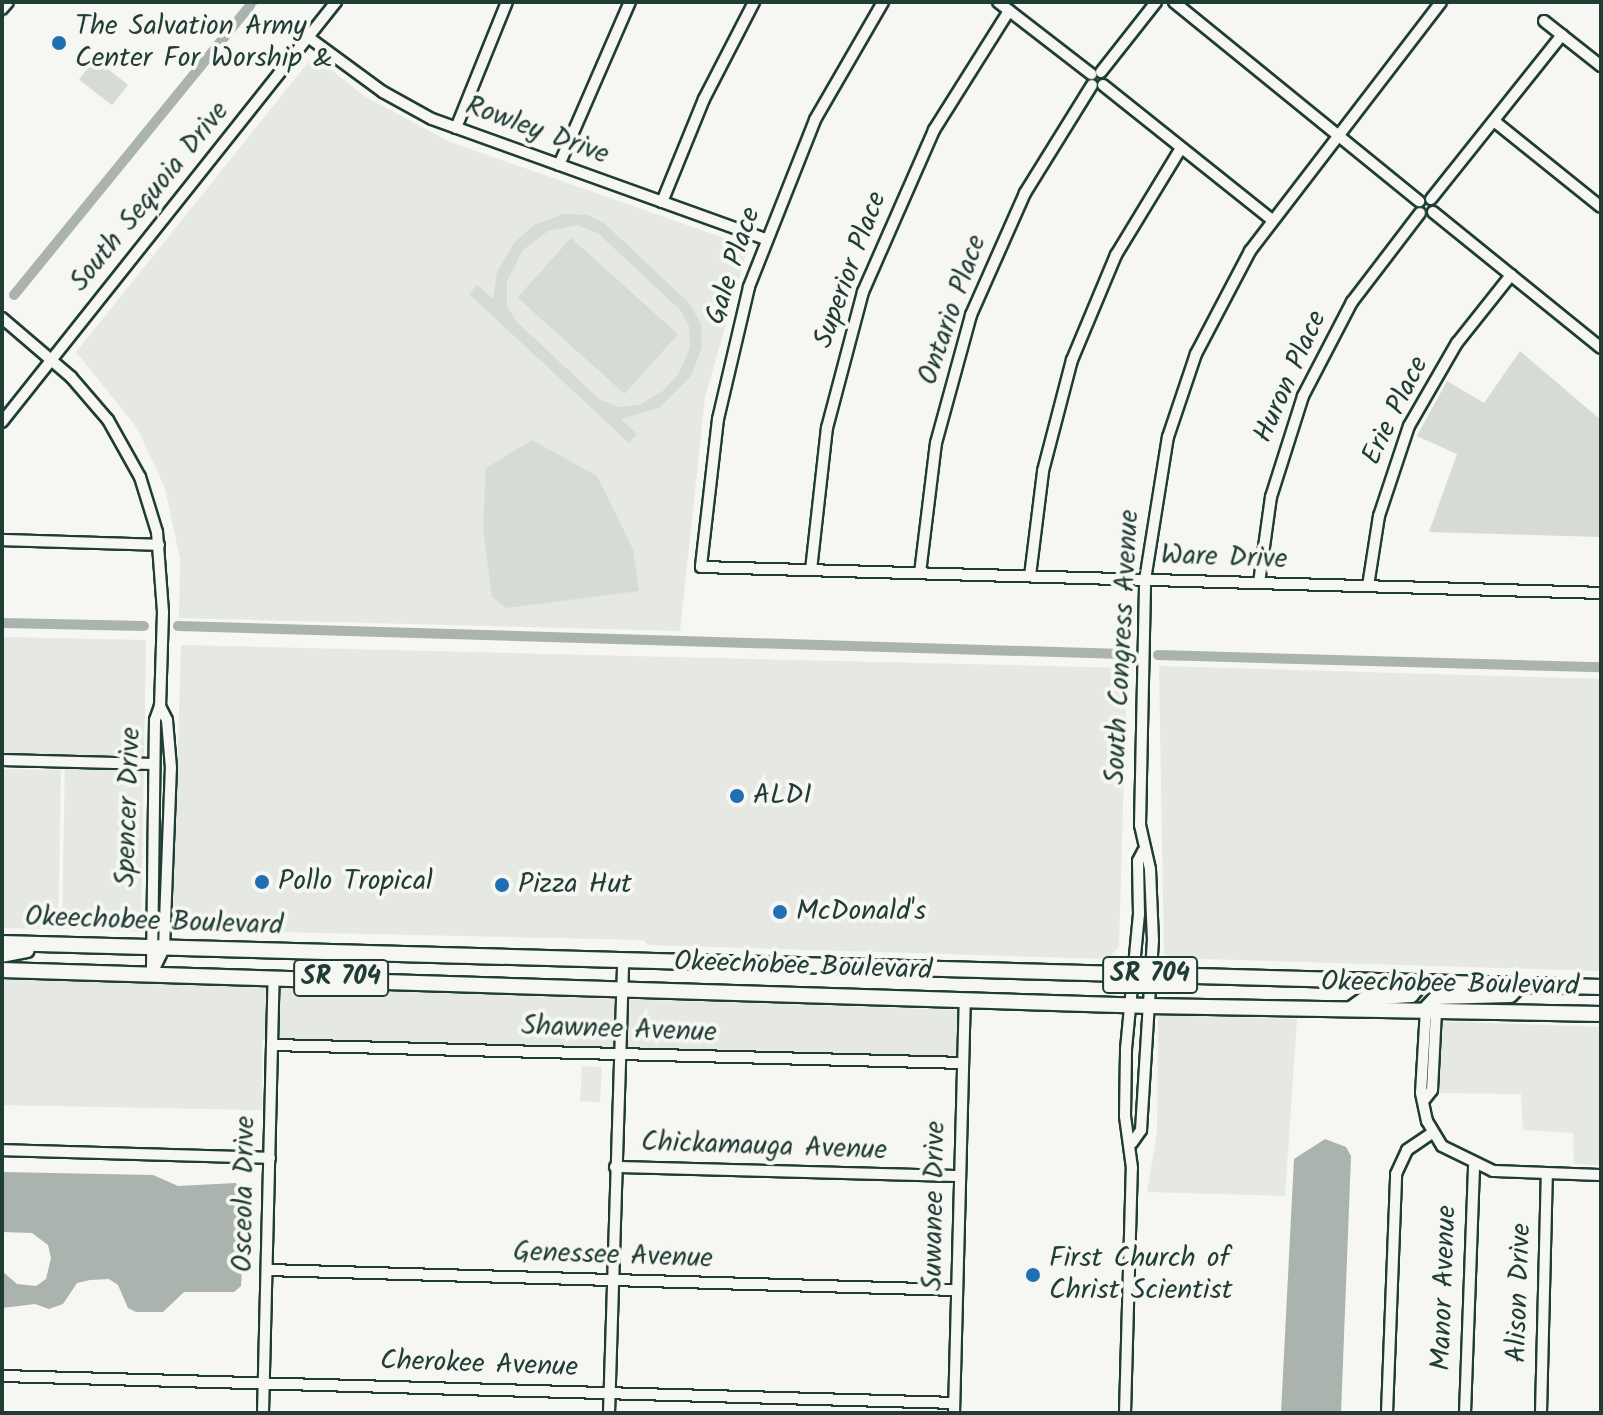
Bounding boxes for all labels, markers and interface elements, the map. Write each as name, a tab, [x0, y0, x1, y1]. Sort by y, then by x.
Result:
place label: The Salvation Army Center For Worship &	[75, 10, 333, 76]
marker: The Salvation Army Center For Worship &	[50, 34, 68, 52]
street label: Rowley Drive	[461, 90, 613, 172]
street label: South Sequoia Drive	[63, 95, 237, 299]
street label: Superior Place	[807, 187, 895, 353]
street label: Gale Place	[699, 203, 769, 329]
street label: Ontario Place	[912, 231, 994, 389]
street label: Huron Place	[1247, 306, 1335, 448]
street label: Erie Place	[1355, 351, 1437, 471]
street label: South Congress Avenue	[1099, 509, 1147, 785]
street label: Ware Drive	[1160, 539, 1288, 577]
street label: Spencer Drive	[109, 727, 149, 887]
place label: ALDI	[753, 779, 812, 813]
marker: ALDI	[728, 787, 746, 805]
place label: Pollo Tropical	[278, 865, 433, 899]
place label: Pizza Hut	[518, 868, 632, 902]
marker: Pollo Tropical	[253, 873, 271, 891]
marker: Pizza Hut	[493, 876, 511, 894]
place label: McDonald's	[796, 895, 926, 929]
street label: Okeechobee Boulevard	[24, 901, 284, 943]
marker: McDonald's	[771, 903, 789, 921]
street label: Okeechobee Boulevard	[673, 946, 933, 988]
road number: SR 704	[1102, 953, 1198, 997]
road number: SR 704	[293, 956, 389, 1000]
street label: Okeechobee Boulevard	[1321, 966, 1579, 1004]
street label: Shawnee Avenue	[521, 1010, 717, 1050]
street label: Osceola Drive	[227, 1115, 263, 1273]
street label: Suwanee Drive	[917, 1121, 953, 1291]
street label: Chickamauga Avenue	[640, 1126, 888, 1168]
street label: Manor Avenue	[1425, 1205, 1465, 1371]
street label: Alison Drive	[1501, 1223, 1539, 1363]
street label: Genessee Avenue	[513, 1236, 713, 1276]
place label: First Church of Christ Scientist	[1049, 1242, 1232, 1308]
marker: First Church of Christ Scientist	[1024, 1266, 1042, 1284]
street label: Cherokee Avenue	[379, 1345, 579, 1385]

